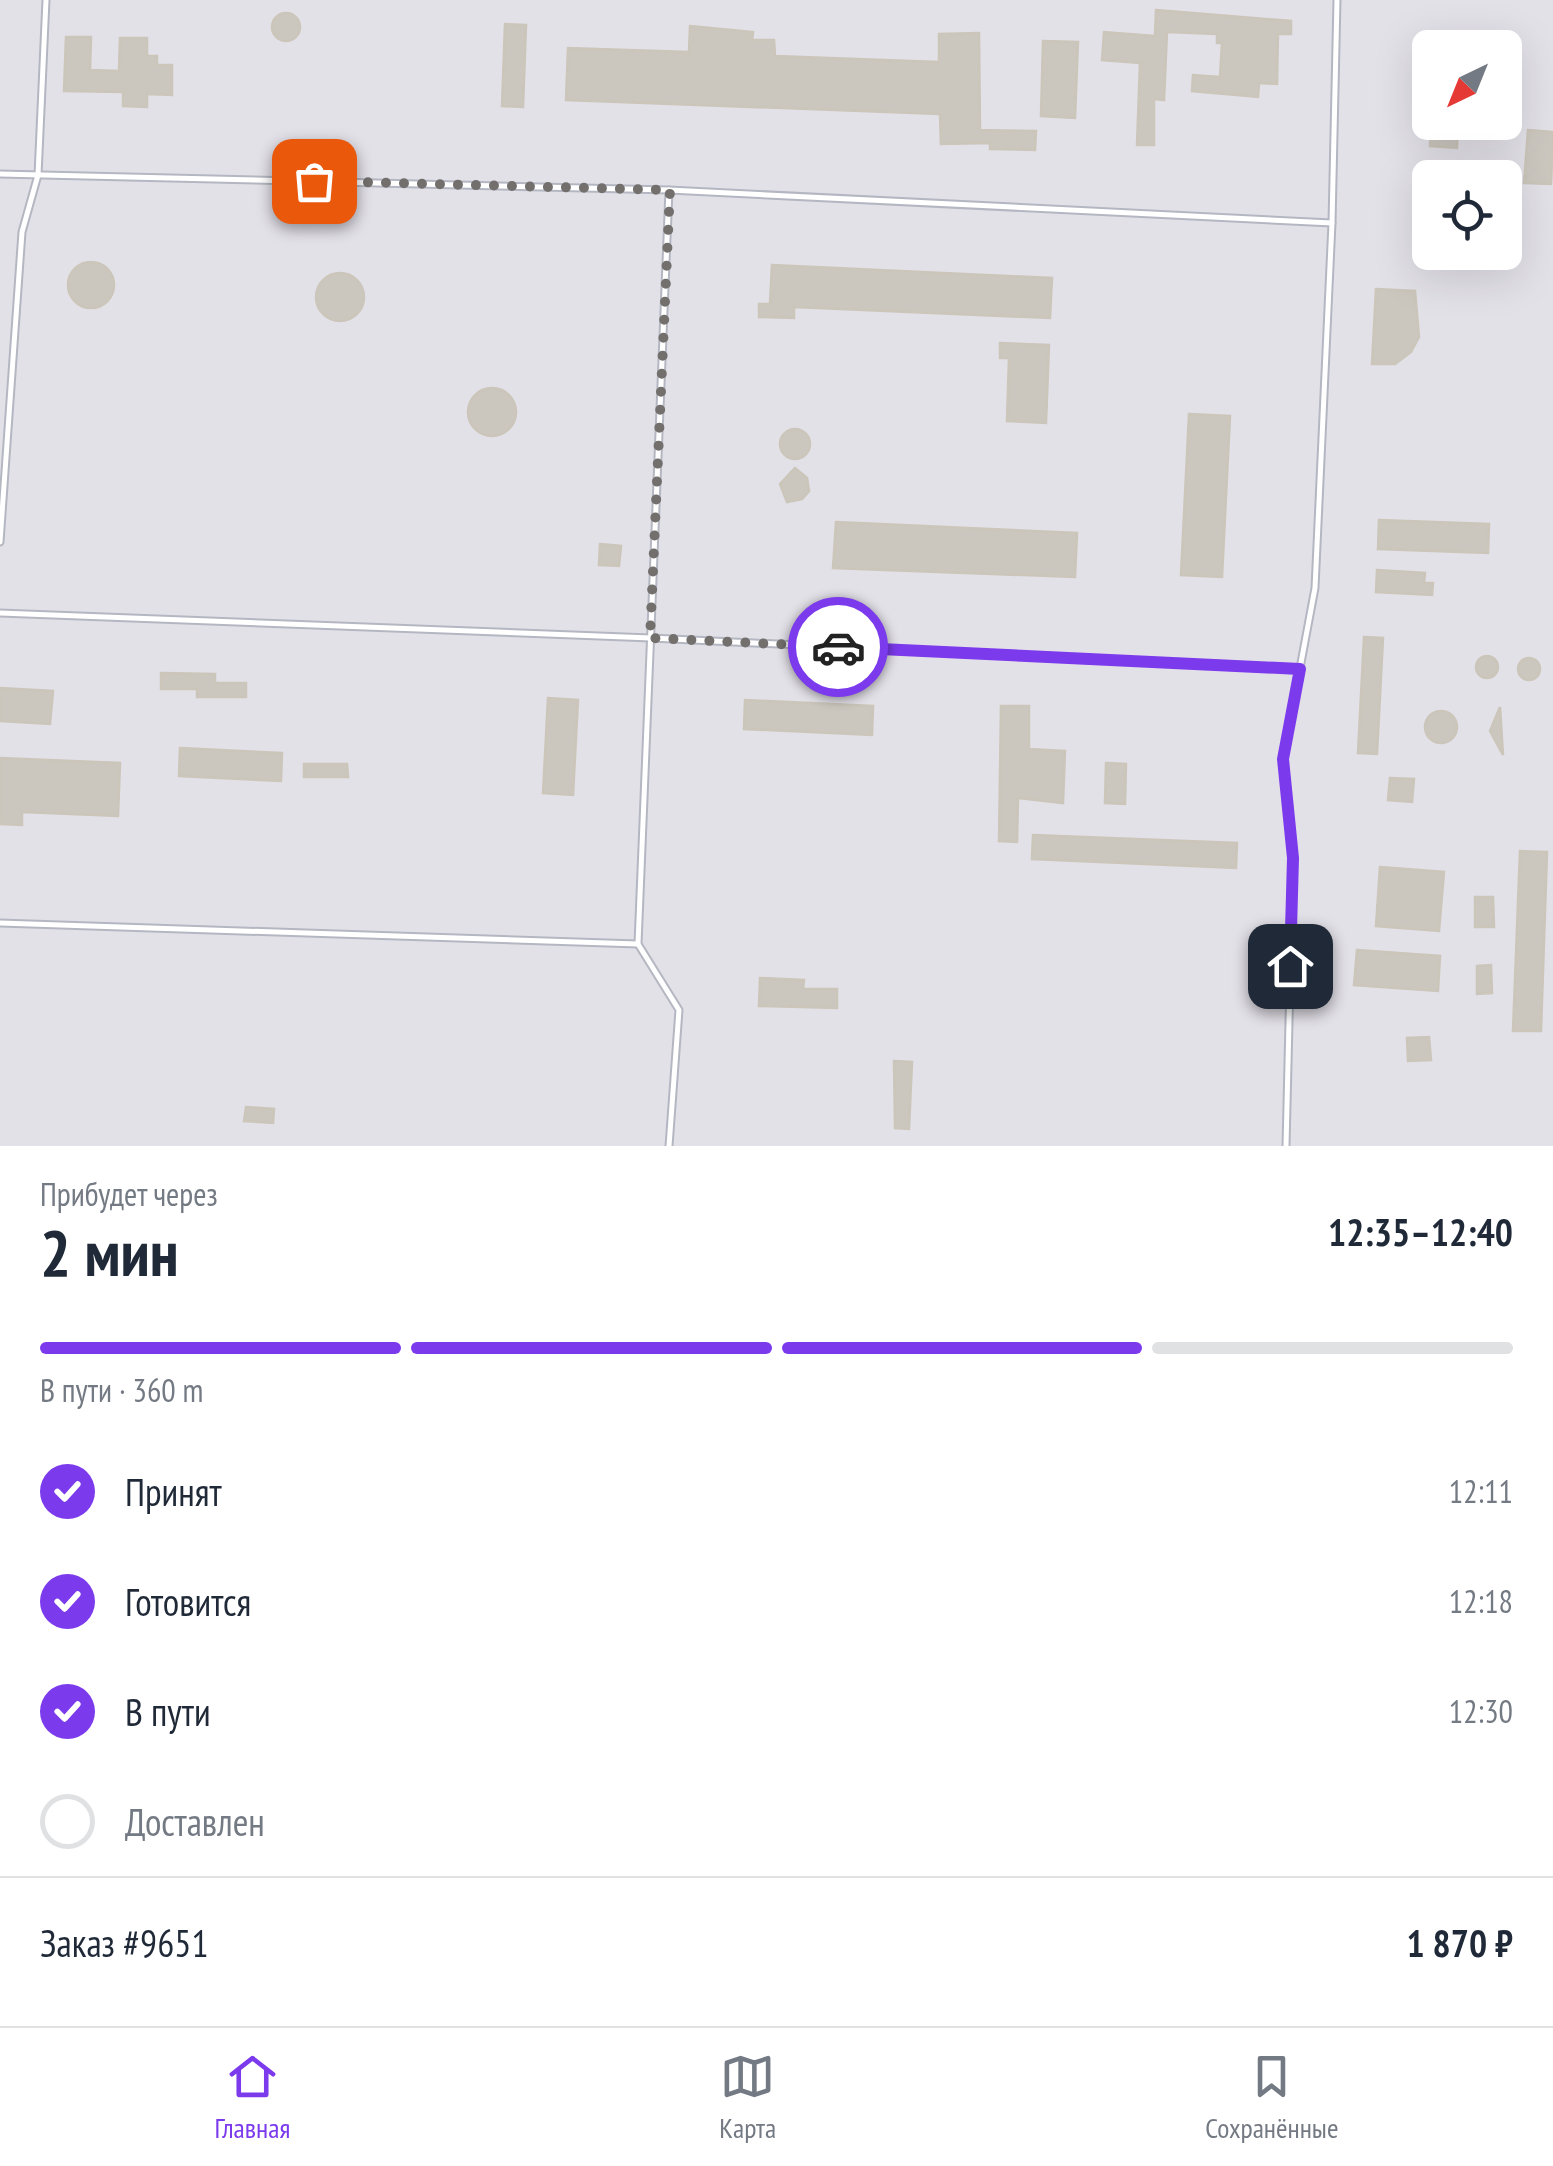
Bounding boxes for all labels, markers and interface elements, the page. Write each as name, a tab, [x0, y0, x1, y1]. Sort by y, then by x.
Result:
north arrow	[1412, 30, 1522, 140]
map controls	[1412, 30, 1522, 270]
pin	[272, 139, 357, 224]
icon: bag	[287, 154, 342, 209]
button: locate	[1412, 160, 1522, 270]
courier	[788, 597, 888, 697]
icon: car	[811, 620, 866, 675]
pin	[1248, 924, 1333, 1009]
icon: home	[1263, 939, 1318, 994]
text: Прибудет через	[40, 1173, 218, 1215]
text: 12:35–12:40	[1328, 1207, 1513, 1256]
text: 2 мин	[40, 1210, 179, 1294]
text: В пути · 360 m	[40, 1369, 203, 1411]
icon: check	[40, 1464, 95, 1519]
text: Принят	[125, 1467, 222, 1516]
text: 12:11	[1449, 1470, 1513, 1512]
icon: check	[40, 1574, 95, 1629]
text: Готовится	[125, 1577, 251, 1626]
text: 12:18	[1449, 1580, 1513, 1622]
icon: check	[40, 1684, 95, 1739]
text: В пути	[125, 1687, 211, 1736]
text: 12:30	[1449, 1690, 1513, 1732]
text: Доставлен	[125, 1797, 265, 1846]
text: Заказ #9651	[40, 1918, 209, 1967]
text: 1 870 ₽	[1407, 1918, 1513, 1967]
tab: Главная	[215, 2049, 290, 2146]
tab: Карта	[719, 2049, 776, 2146]
tab: Сохранённые	[1205, 2049, 1339, 2146]

